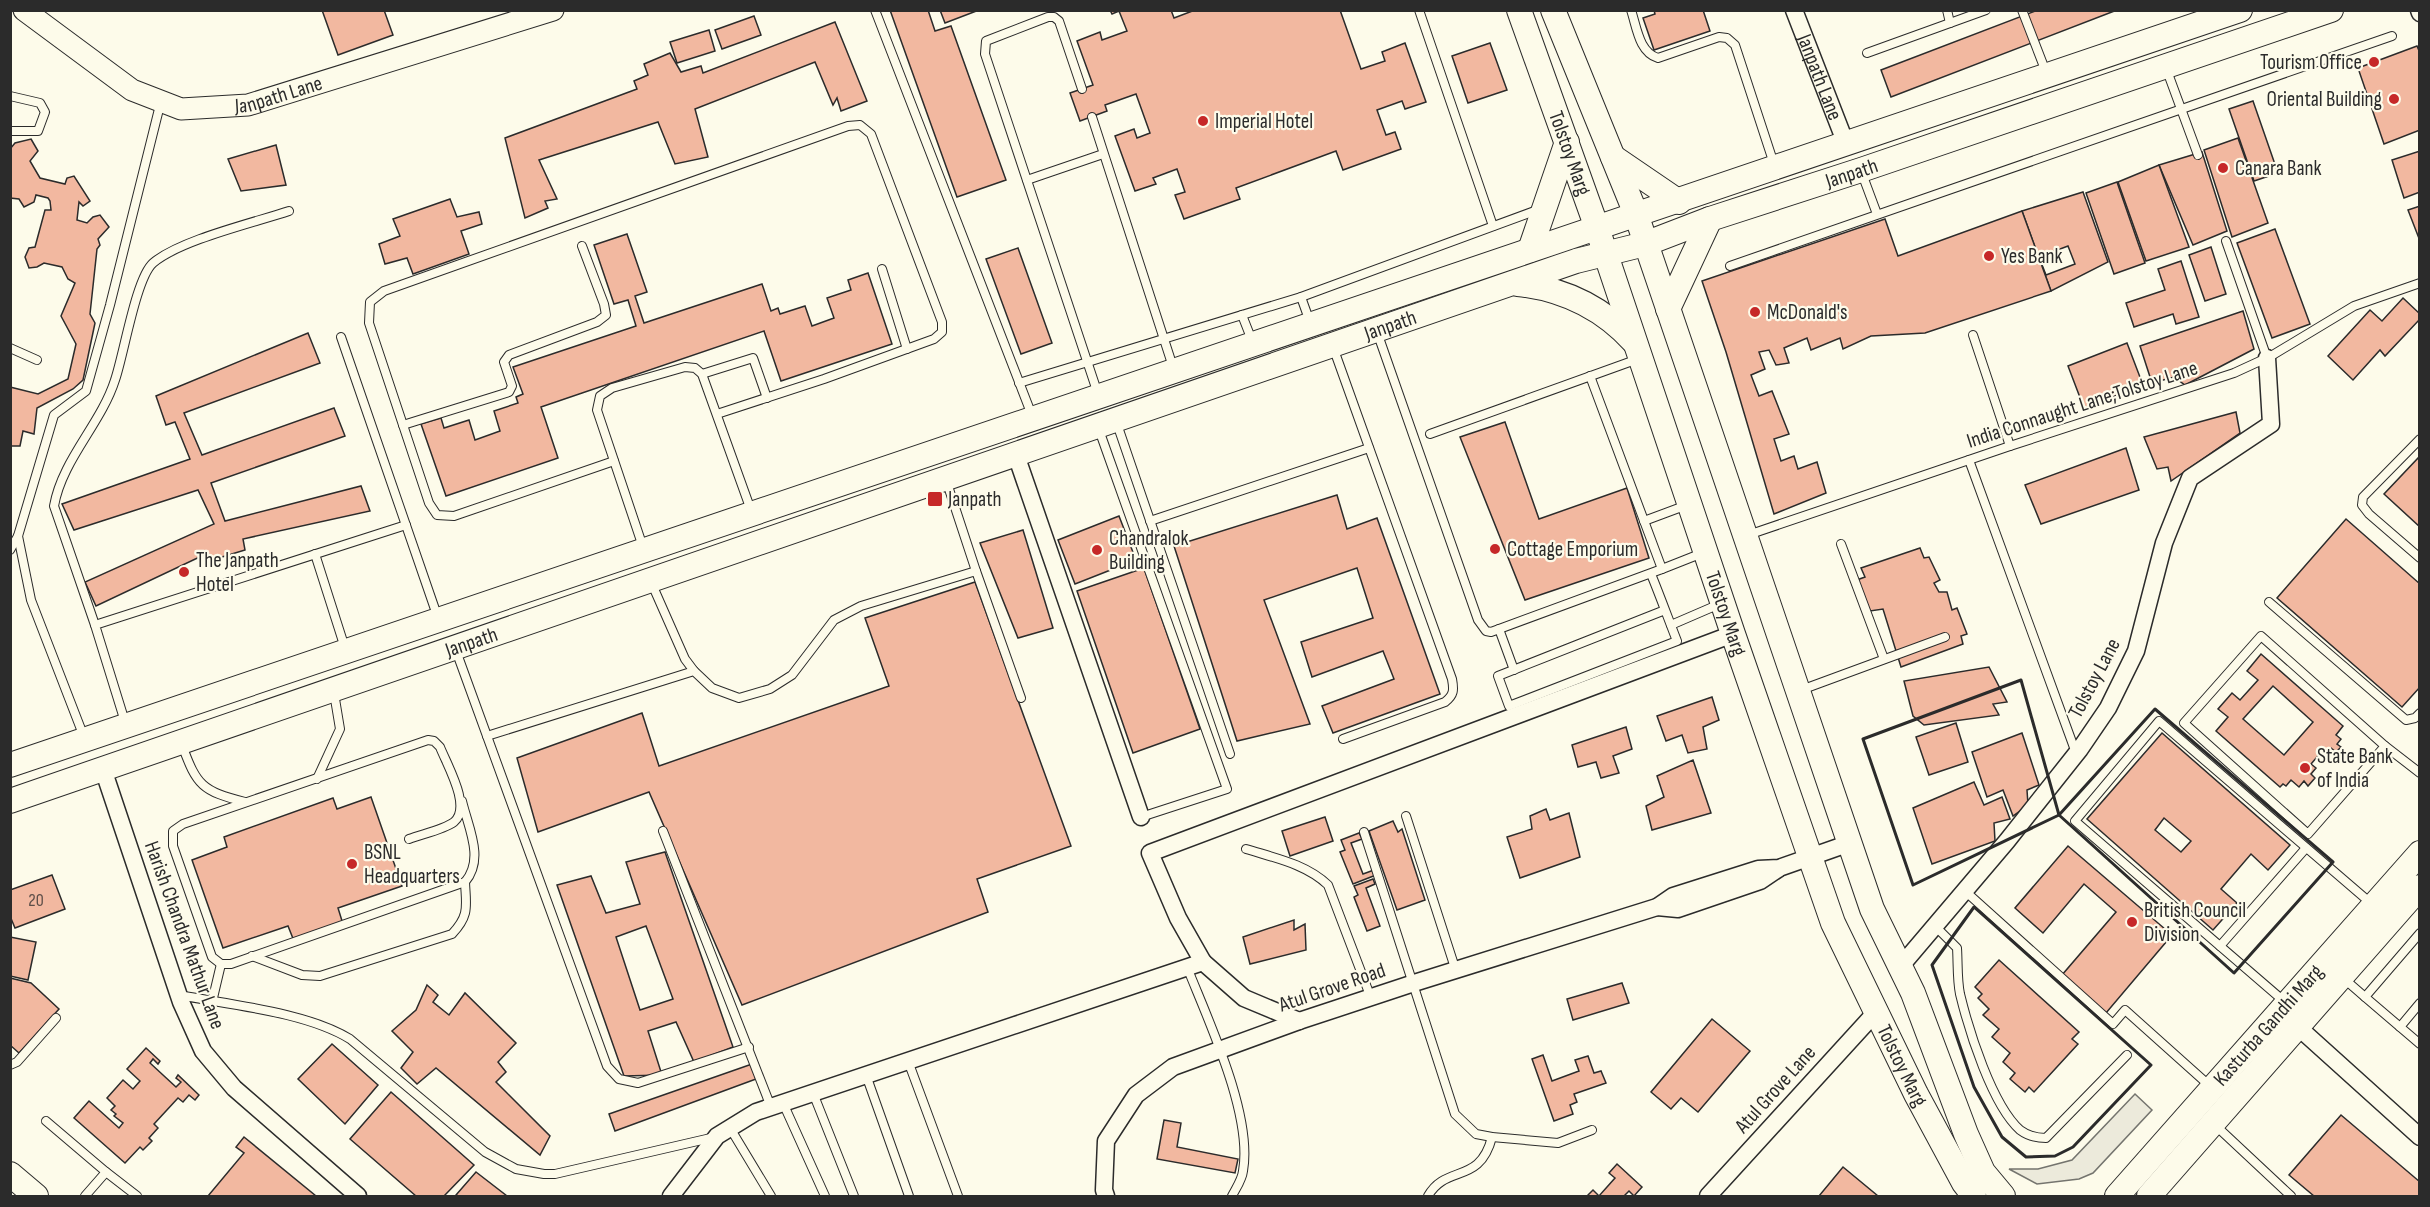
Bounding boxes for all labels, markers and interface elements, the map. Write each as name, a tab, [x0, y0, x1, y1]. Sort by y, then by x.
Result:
street label: Janpath Lane	[1791, 30, 1848, 124]
place label: Tourism Office	[2260, 50, 2362, 75]
marker: Tourism Office	[2367, 55, 2381, 69]
street label: Janpath Lane	[233, 71, 325, 119]
place label: Oriental Building	[2267, 87, 2382, 112]
marker: Oriental Building	[2387, 92, 2401, 106]
street label: Tolstoy Marg	[1543, 108, 1596, 199]
place label: Imperial Hotel	[1215, 109, 1313, 134]
marker: Imperial Hotel	[1196, 114, 1210, 128]
street label: Janpath	[1821, 153, 1881, 194]
place label: Canara Bank	[2235, 156, 2322, 181]
marker: Canara Bank	[2216, 161, 2230, 175]
place label: Yes Bank	[2001, 244, 2063, 269]
marker: Yes Bank	[1982, 249, 1996, 263]
place label: McDonald's	[1767, 300, 1848, 325]
street label: Janpath	[1360, 305, 1420, 346]
marker: McDonald's	[1748, 305, 1762, 319]
street label: India Connaught Lane;Tolstoy Lane	[1964, 355, 2201, 454]
place label: Janpath	[947, 487, 1002, 512]
marker: Janpath	[926, 490, 944, 508]
place label: Chandralok Building	[1109, 526, 1188, 575]
place label: Cottage Emporium	[1507, 537, 1638, 562]
marker: Cottage Emporium	[1488, 542, 1502, 556]
marker: Chandralok Building	[1090, 543, 1104, 557]
place label: The Janpath Hotel	[196, 548, 279, 597]
marker: The Janpath Hotel	[177, 565, 191, 579]
street label: Tolstoy Marg	[1700, 568, 1752, 659]
street label: Janpath	[441, 622, 501, 663]
street label: Tolstoy Lane	[2063, 634, 2126, 722]
place label: State Bank of India	[2317, 744, 2393, 793]
marker: State Bank of India	[2298, 761, 2312, 775]
street label: Harish Chandra Mathur Lane	[139, 838, 230, 1033]
place label: BSNL Headquarters	[364, 840, 460, 889]
marker: BSNL Headquarters	[345, 857, 359, 871]
house number: 20	[28, 890, 44, 911]
place label: British Council Division	[2144, 898, 2246, 947]
marker: British Council Division	[2125, 915, 2139, 929]
street label: Atul Grove Road	[1275, 958, 1389, 1018]
street label: Kasturba Gandhi Marg	[2208, 960, 2328, 1091]
street label: Tolstoy Marg	[1871, 1021, 1932, 1111]
street label: Atul Grove Lane	[1729, 1040, 1821, 1139]

